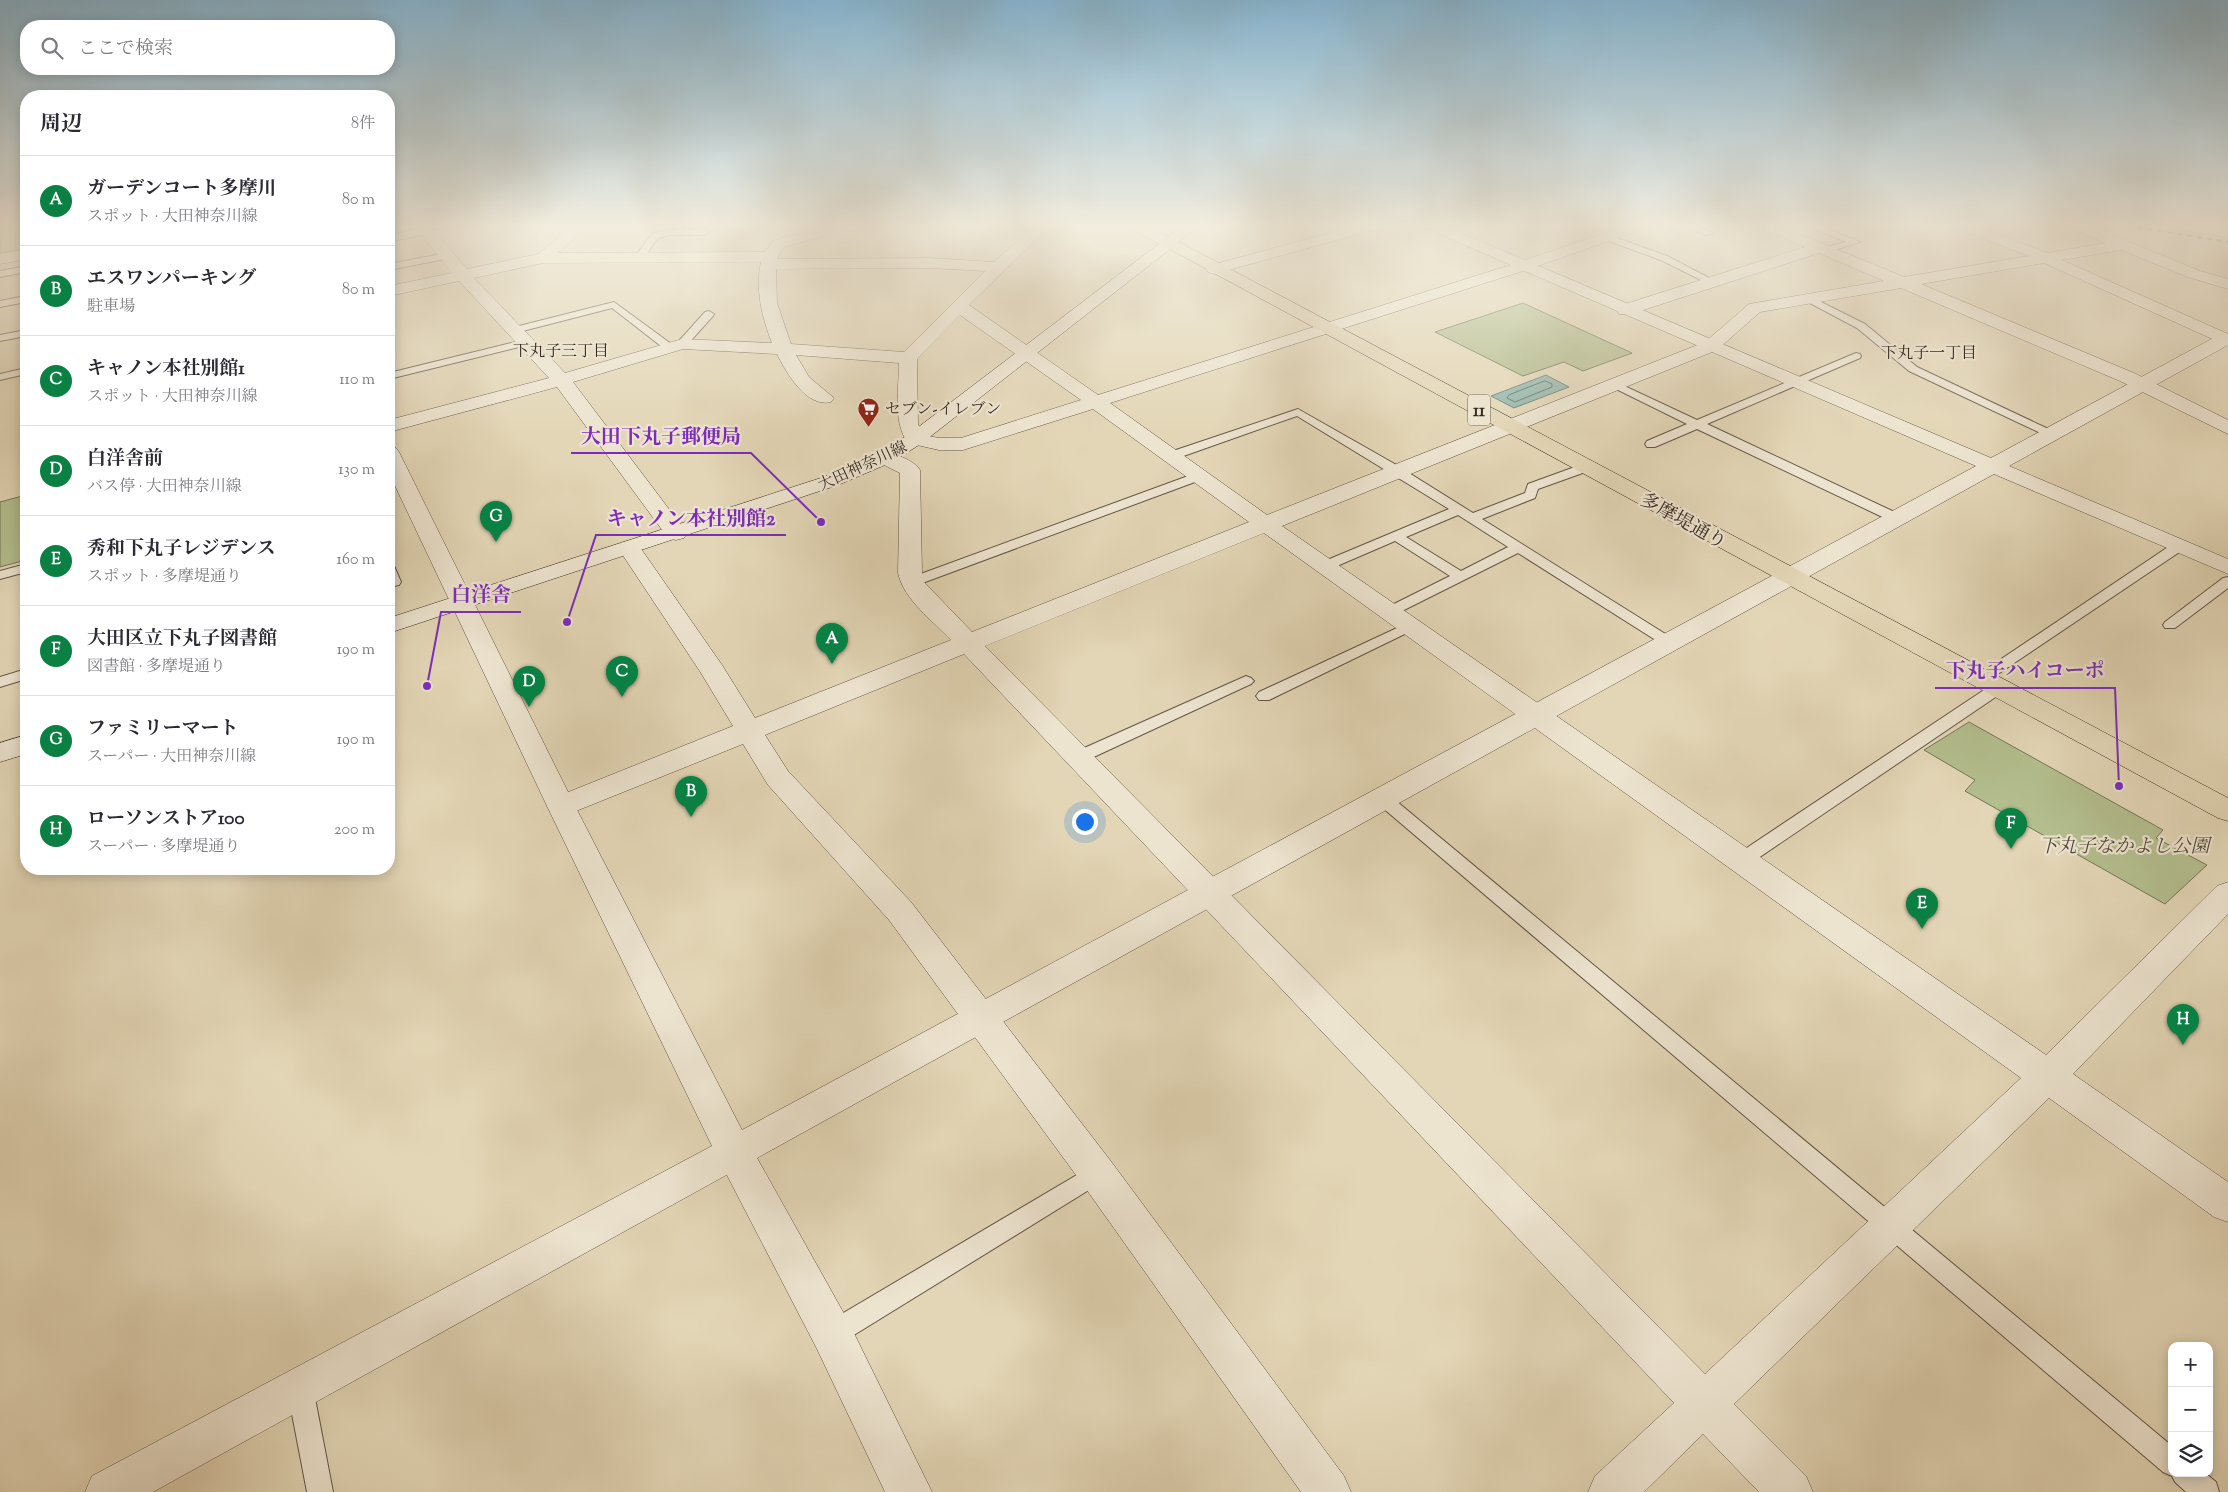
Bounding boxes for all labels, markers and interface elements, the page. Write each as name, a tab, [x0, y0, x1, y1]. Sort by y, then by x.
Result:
search box	[20, 20, 395, 75]
icon: search	[38, 34, 66, 62]
text: ここで検索	[78, 36, 173, 63]
text: 周辺	[40, 110, 82, 140]
text: 8件	[351, 113, 375, 136]
text: ガーデンコート多摩川	[87, 176, 277, 203]
text: A	[50, 189, 63, 212]
text: 80 m	[342, 189, 375, 212]
text: スポット · 大田神奈川線	[87, 206, 258, 229]
text: エスワンパーキング	[87, 266, 256, 293]
text: B	[51, 279, 61, 302]
text: 80 m	[342, 279, 375, 302]
text: 駐車場	[87, 296, 135, 319]
district label: 下丸子三丁目	[513, 341, 609, 364]
district label: 下丸子一丁目	[1881, 343, 1977, 366]
text: キャノン本社別館1	[87, 356, 245, 383]
text: C	[50, 369, 62, 392]
text: 110 m	[339, 369, 375, 392]
text: スポット · 大田神奈川線	[87, 386, 258, 409]
road number: 11	[1468, 394, 1490, 426]
supermarket icon: セブン-イレブン	[857, 396, 881, 427]
place label: セブン-イレブン	[885, 399, 1001, 422]
callout: 大田下丸子郵便局	[571, 418, 751, 453]
text: 大田下丸子郵便局	[581, 424, 741, 453]
street label: 大田神奈川線	[815, 437, 911, 498]
text: 白洋舎前	[87, 446, 163, 473]
text: D	[50, 459, 62, 482]
text: 130 m	[338, 459, 375, 482]
text: バス停 · 大田神奈川線	[87, 476, 242, 499]
street label: 多摩堤通り	[1635, 487, 1731, 557]
callout: キャノン本社別館2	[596, 500, 786, 535]
pin: G	[480, 501, 512, 542]
text: キャノン本社別館2	[607, 506, 776, 535]
text: 秀和下丸子レジデンス	[87, 536, 276, 563]
text: E	[51, 549, 61, 572]
text: 160 m	[337, 549, 375, 572]
text: スポット · 多摩堤通り	[87, 566, 242, 589]
callout: 白洋舎	[441, 577, 521, 612]
text: 白洋舎	[451, 582, 511, 611]
pin: A	[816, 623, 848, 664]
text: 大田区立下丸子図書館	[87, 626, 277, 653]
text: F	[52, 639, 60, 662]
text: 190 m	[337, 639, 375, 662]
callout: 下丸子ハイコーポ	[1935, 653, 2115, 688]
text: 図書館 · 多摩堤通り	[87, 656, 226, 679]
pin: C	[606, 656, 638, 697]
text: 下丸子ハイコーポ	[1945, 658, 2105, 687]
pin: D	[513, 666, 545, 707]
text: ファミリーマート	[87, 716, 239, 743]
text: G	[49, 729, 63, 752]
text: 190 m	[337, 729, 375, 752]
text: スーパー · 大田神奈川線	[87, 746, 256, 769]
pin: B	[675, 776, 707, 817]
text: ローソンストア100	[87, 806, 244, 833]
pin: F	[1995, 808, 2027, 849]
your location	[1072, 809, 1098, 835]
text: H	[50, 819, 62, 842]
text: 200 m	[334, 819, 375, 842]
park label: 下丸子なかよし公園	[2038, 834, 2212, 861]
text: スーパー · 多摩堤通り	[87, 836, 240, 859]
pin: E	[1906, 888, 1938, 929]
pin: H	[2167, 1004, 2199, 1045]
map controls	[2168, 1342, 2213, 1477]
button: +	[2168, 1342, 2213, 1387]
button: −	[2168, 1387, 2213, 1432]
button: layers	[2168, 1432, 2213, 1477]

